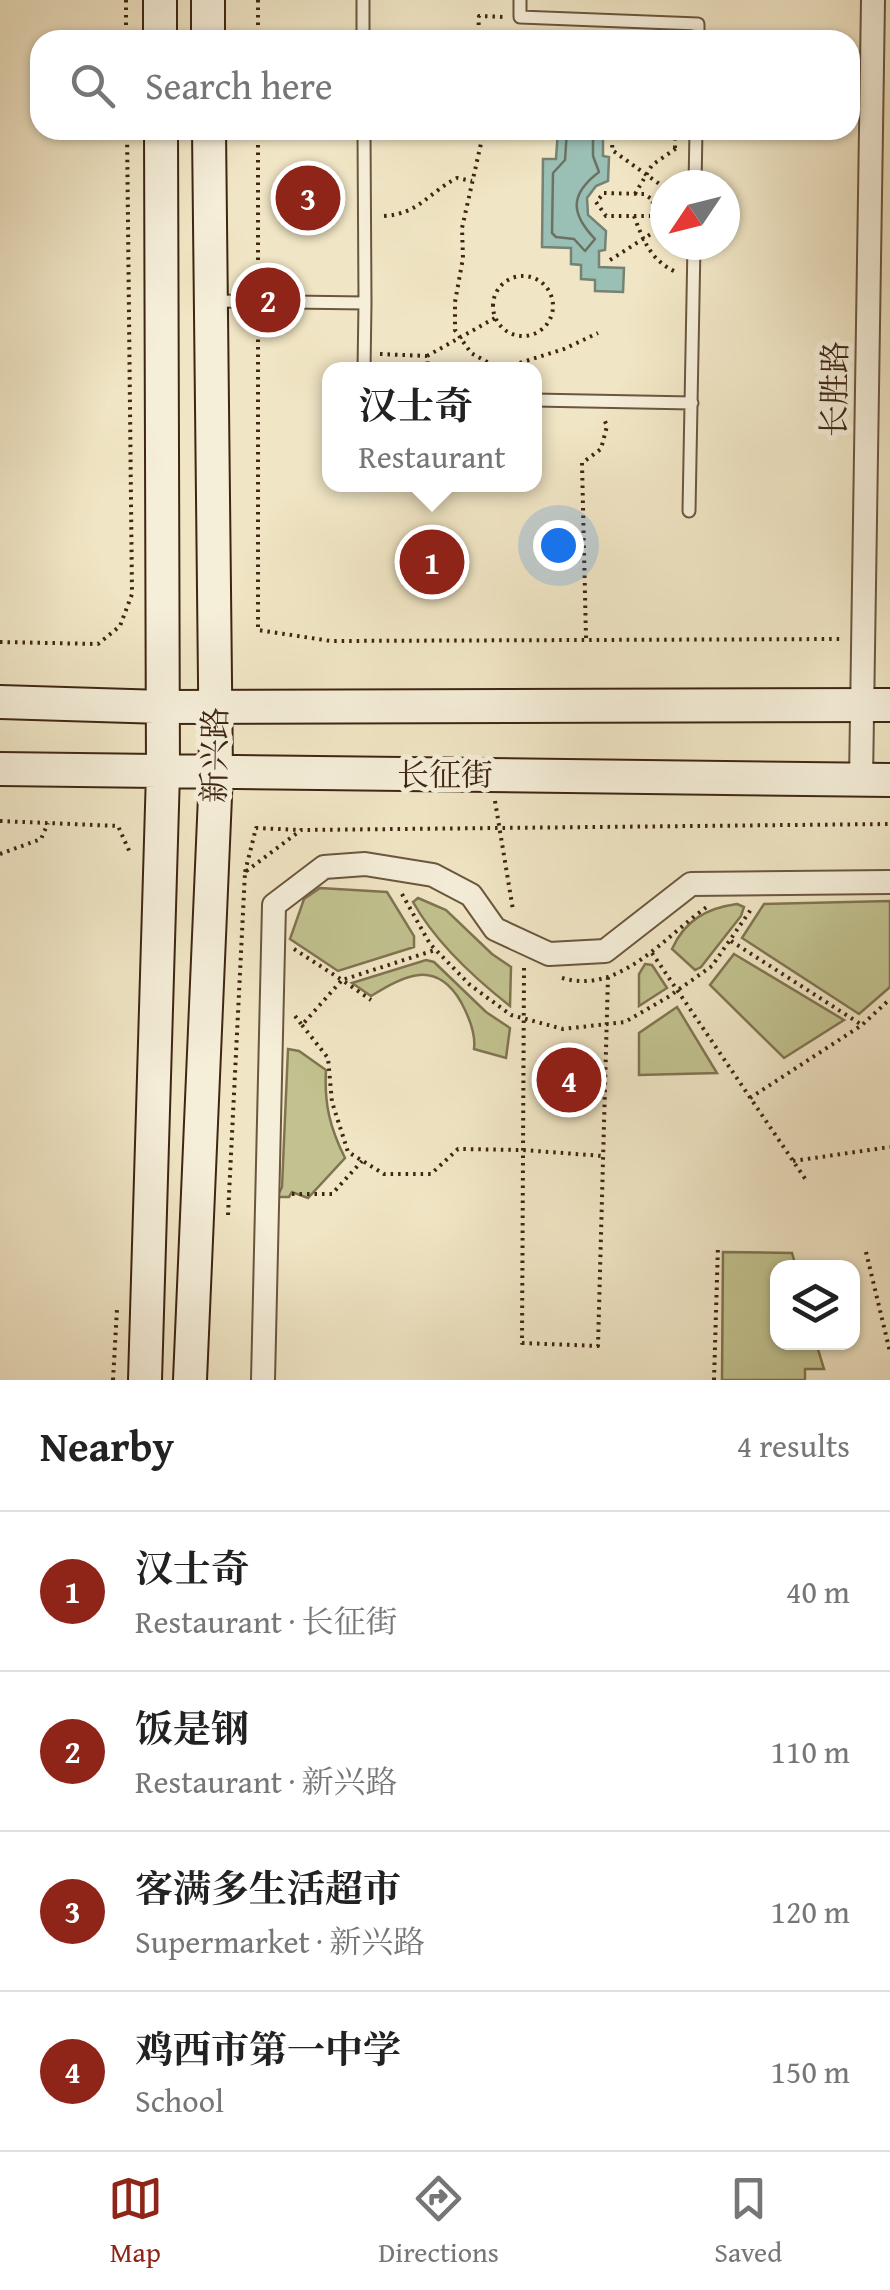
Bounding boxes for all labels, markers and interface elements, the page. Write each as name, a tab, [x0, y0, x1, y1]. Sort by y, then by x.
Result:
search box	[30, 30, 860, 140]
text: Search here	[145, 57, 333, 113]
icon: search	[65, 58, 120, 113]
pin: 3	[276, 160, 340, 236]
north arrow	[650, 170, 740, 260]
pin: 2	[236, 262, 300, 338]
street label: 长胜路	[810, 341, 858, 437]
popup	[322, 362, 542, 492]
text: 汉士奇	[358, 377, 472, 433]
text: Restaurant	[358, 433, 506, 480]
your location	[533, 520, 584, 571]
pin: 1	[400, 524, 464, 600]
street label: 新兴路	[190, 707, 238, 803]
street label: 长征街	[397, 751, 493, 798]
pin: 4	[536, 1042, 602, 1118]
map controls	[770, 1260, 860, 1350]
button: layers	[770, 1260, 860, 1350]
text: Nearby	[40, 1415, 174, 1476]
text: 4 results	[737, 1422, 850, 1469]
text: 汉士奇	[135, 1540, 249, 1596]
text: 1	[64, 1568, 81, 1615]
text: 40 m	[786, 1568, 850, 1615]
text: Restaurant · 长征街	[135, 1598, 398, 1645]
text: 饭是钢	[135, 1700, 249, 1756]
text: 2	[64, 1728, 81, 1775]
text: 110 m	[771, 1728, 850, 1775]
text: Restaurant · 新兴路	[135, 1758, 398, 1805]
text: 客满多生活超市	[135, 1860, 401, 1916]
text: 3	[64, 1888, 81, 1935]
text: 120 m	[771, 1888, 850, 1935]
text: Supermarket · 新兴路	[135, 1918, 425, 1965]
text: 鸡西市第一中学	[135, 2021, 401, 2077]
text: 4	[64, 2048, 81, 2095]
text: 150 m	[771, 2048, 850, 2095]
text: School	[135, 2077, 224, 2124]
tab: Map	[108, 2171, 163, 2272]
tab: Directions	[378, 2171, 499, 2272]
tab: Saved	[714, 2171, 782, 2272]

